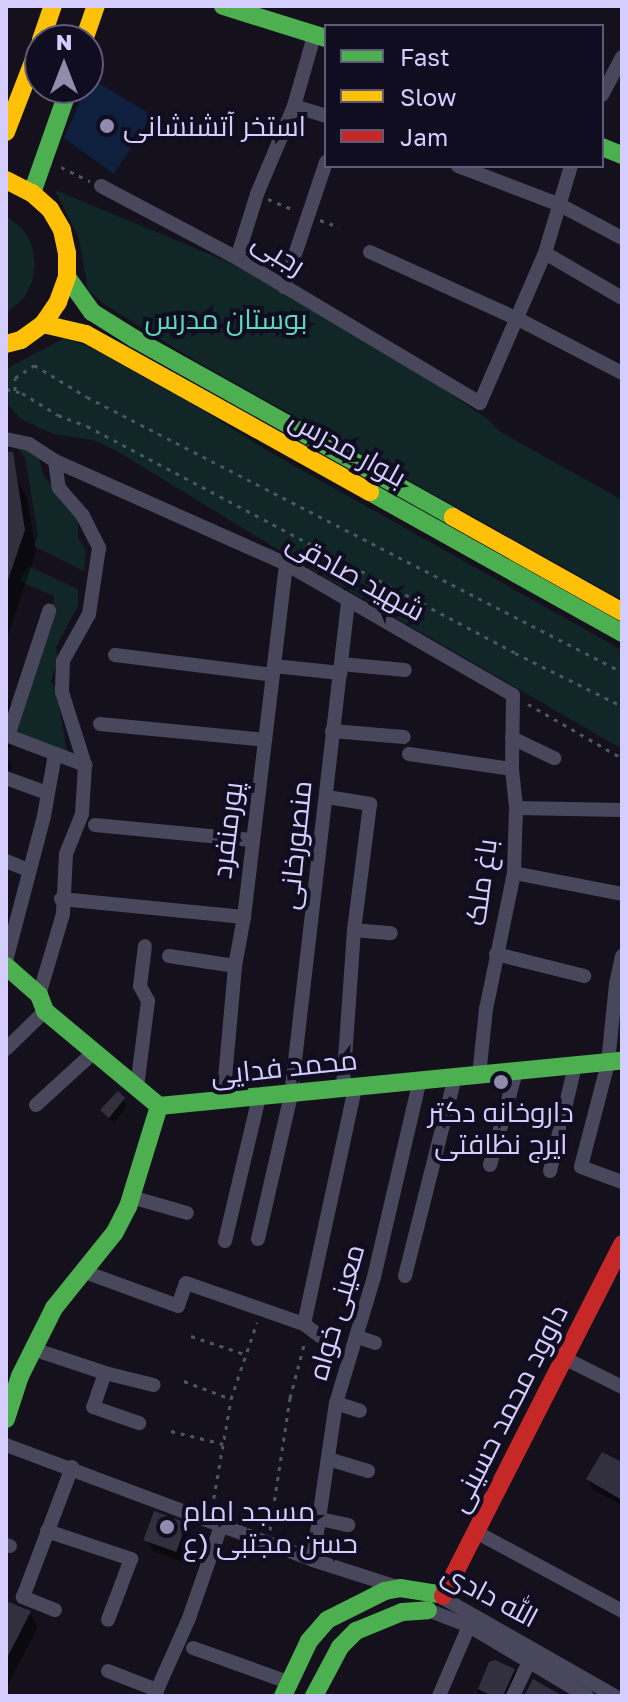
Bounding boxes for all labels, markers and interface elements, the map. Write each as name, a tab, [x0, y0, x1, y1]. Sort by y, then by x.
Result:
north arrow	[24, 24, 104, 104]
legend	[324, 24, 604, 168]
text: N	[56, 28, 72, 55]
text: Fast	[400, 42, 450, 71]
text: Slow	[400, 82, 456, 111]
place label: استخر آتشنشانی	[123, 109, 306, 143]
marker: استخر آتشنشانی	[98, 117, 116, 135]
text: Jam	[400, 122, 448, 151]
street label: رجبی	[246, 224, 312, 282]
park label: بوستان مدرس	[144, 302, 308, 336]
street label: بلوار مدرس	[284, 402, 412, 494]
street label: شهید صادقی	[281, 524, 431, 628]
street label: منصورخانی	[272, 779, 318, 911]
street label: پورمنفرد	[204, 780, 250, 880]
street label: باغ ملک	[458, 836, 504, 928]
street label: محمد فدایی	[209, 1043, 359, 1091]
marker: داروخانه دکتر ایرج نظافتی	[492, 1073, 510, 1091]
place label: داروخانه دکتر ایرج نظافتی	[428, 1095, 574, 1161]
street label: معینی خواه	[301, 1240, 371, 1384]
street label: داوود محمد حسینی	[441, 1298, 575, 1518]
place label: مسجد امام حسن مجتبی (ع	[183, 1494, 358, 1560]
marker: مسجد امام حسن مجتبی (ع	[158, 1518, 176, 1536]
street label: الله دادی	[436, 1556, 544, 1634]

